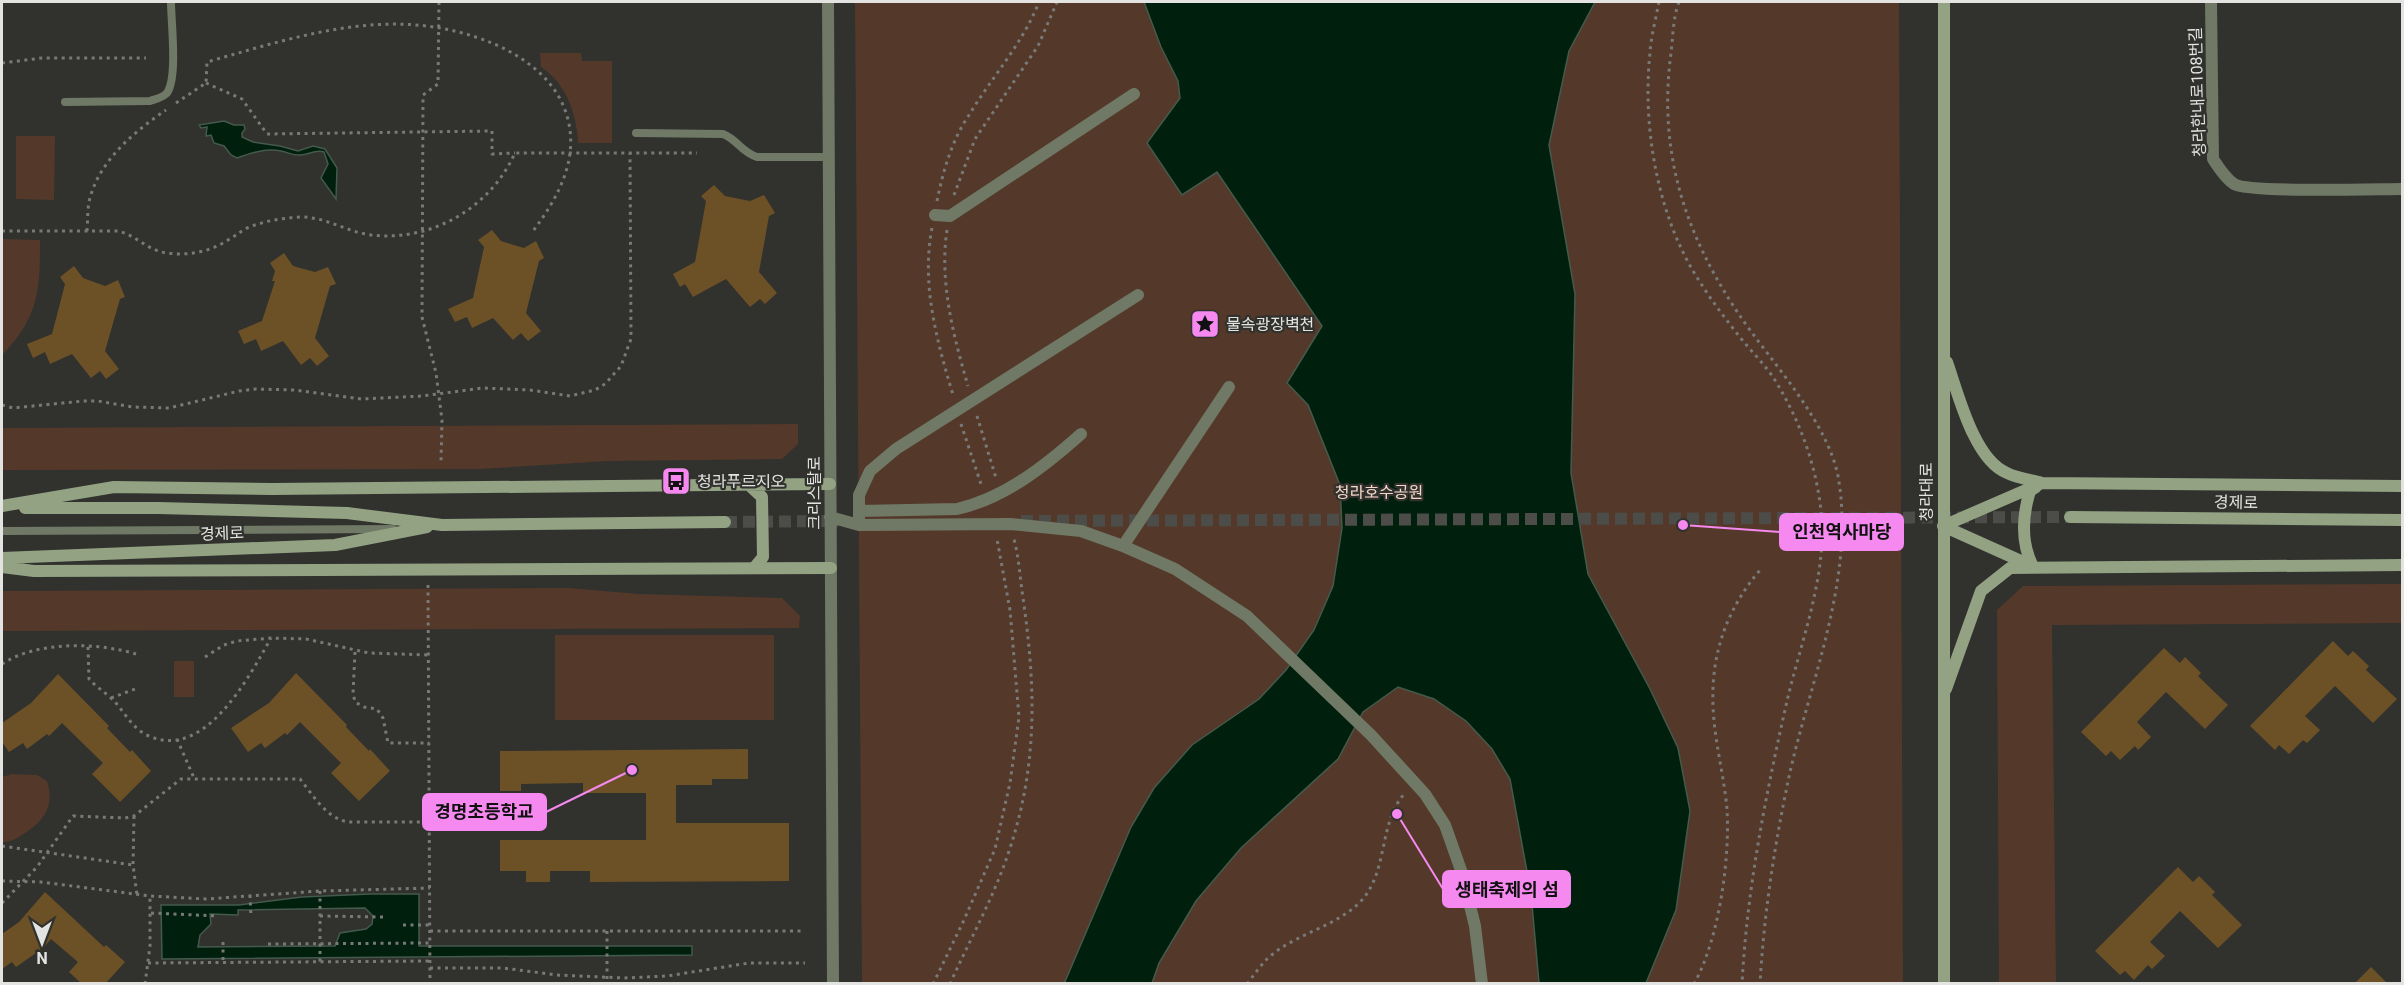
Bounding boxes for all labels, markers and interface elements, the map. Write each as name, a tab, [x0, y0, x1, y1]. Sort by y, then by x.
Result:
street label: 청라한내로108번길	[2186, 27, 2209, 157]
place icon: 물속광장벽천	[1189, 308, 1221, 340]
place label: 물속광장벽천	[1226, 315, 1314, 334]
street label: 크리스탈로	[805, 456, 824, 530]
street label: 청라대로	[1917, 462, 1936, 521]
bus stop icon: 청라푸르지오	[660, 465, 692, 497]
place label: 청라푸르지오	[697, 472, 785, 491]
park label: 청라호수공원	[1335, 483, 1423, 502]
street label: 경제로	[2214, 493, 2259, 512]
callout: 인천역사마당	[1780, 514, 1903, 550]
text: 인천역사마당	[1792, 521, 1892, 542]
street label: 경제로	[200, 523, 245, 544]
callout: 경명초등학교	[423, 794, 546, 830]
text: 경명초등학교	[434, 801, 534, 822]
callout: 생태축제의 섬	[1443, 871, 1570, 907]
text: 생태축제의 섬	[1455, 879, 1559, 900]
north arrow	[12, 913, 72, 973]
text: N	[36, 948, 48, 967]

